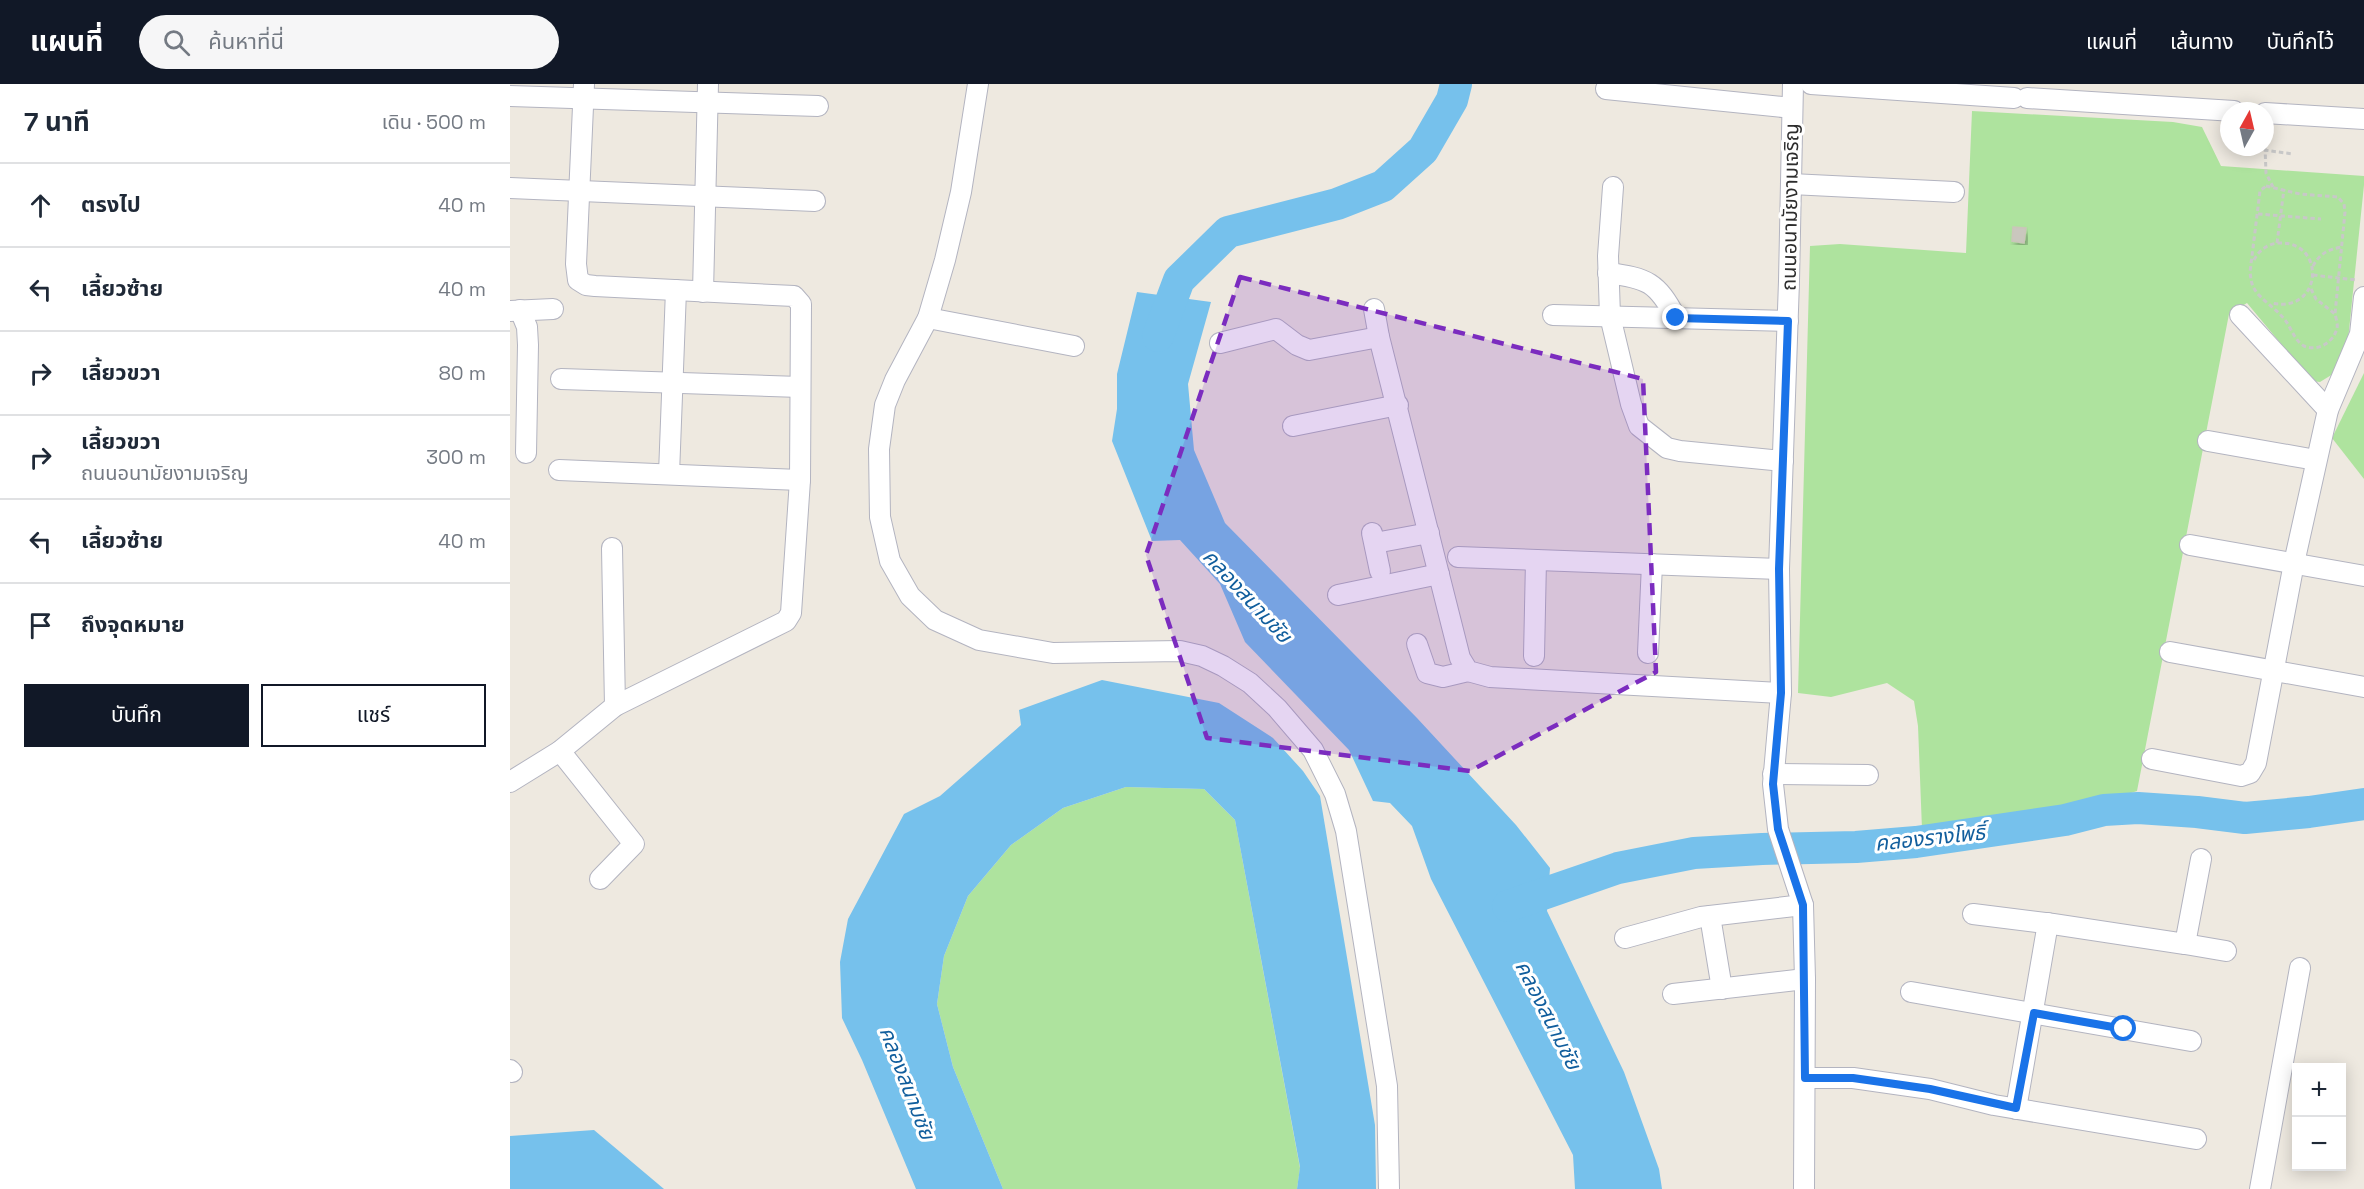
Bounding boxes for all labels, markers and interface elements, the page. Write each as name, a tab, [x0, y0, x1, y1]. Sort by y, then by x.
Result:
search box	[139, 15, 559, 69]
text: แผนที่	[30, 23, 103, 59]
icon: search	[160, 26, 193, 59]
text: ค้นหาที่นี่	[208, 27, 284, 55]
text: แผนที่	[2086, 28, 2137, 55]
text: เส้นทาง	[2170, 28, 2234, 55]
text: บันทึกไว้	[2267, 28, 2334, 55]
north arrow	[2220, 102, 2274, 156]
text: 7 นาที	[24, 105, 90, 139]
text: เดิน · 500 m	[382, 109, 486, 135]
street label: ถนนอนามัยงามเจริญ	[1776, 123, 1804, 291]
icon: ahead	[24, 189, 57, 222]
text: ตรงไป	[81, 190, 141, 218]
text: 40 m	[438, 192, 486, 218]
icon: left	[24, 273, 57, 306]
text: เลี้ยวซ้าย	[81, 274, 163, 302]
text: 40 m	[438, 276, 486, 302]
route end	[1662, 304, 1688, 330]
icon: right	[24, 357, 57, 390]
text: เลี้ยวขวา	[81, 358, 161, 386]
text: 80 m	[438, 360, 486, 386]
text: เลี้ยวขวา	[81, 427, 161, 455]
icon: right	[24, 441, 57, 474]
text: 300 m	[426, 444, 486, 470]
text: ถนนอนามัยงามเจริญ	[81, 460, 249, 486]
icon: left	[24, 525, 57, 558]
text: เลี้ยวซ้าย	[81, 526, 163, 554]
text: 40 m	[438, 528, 486, 554]
water label: คลองสนามชัย	[1197, 543, 1299, 649]
icon: arrive	[24, 609, 57, 642]
text: ถึงจุดหมาย	[81, 610, 185, 638]
button: บันทึก	[24, 684, 249, 747]
button: แชร์	[261, 684, 486, 747]
water label: คลองรางโพธิ์	[1874, 818, 1992, 857]
water label: คลองสนามชัย	[1510, 956, 1588, 1075]
route start	[2110, 1015, 2136, 1041]
water label: คลองสนามชัย	[874, 1023, 942, 1144]
map controls	[2292, 1063, 2346, 1171]
button: +	[2292, 1063, 2346, 1117]
button: −	[2292, 1117, 2346, 1171]

